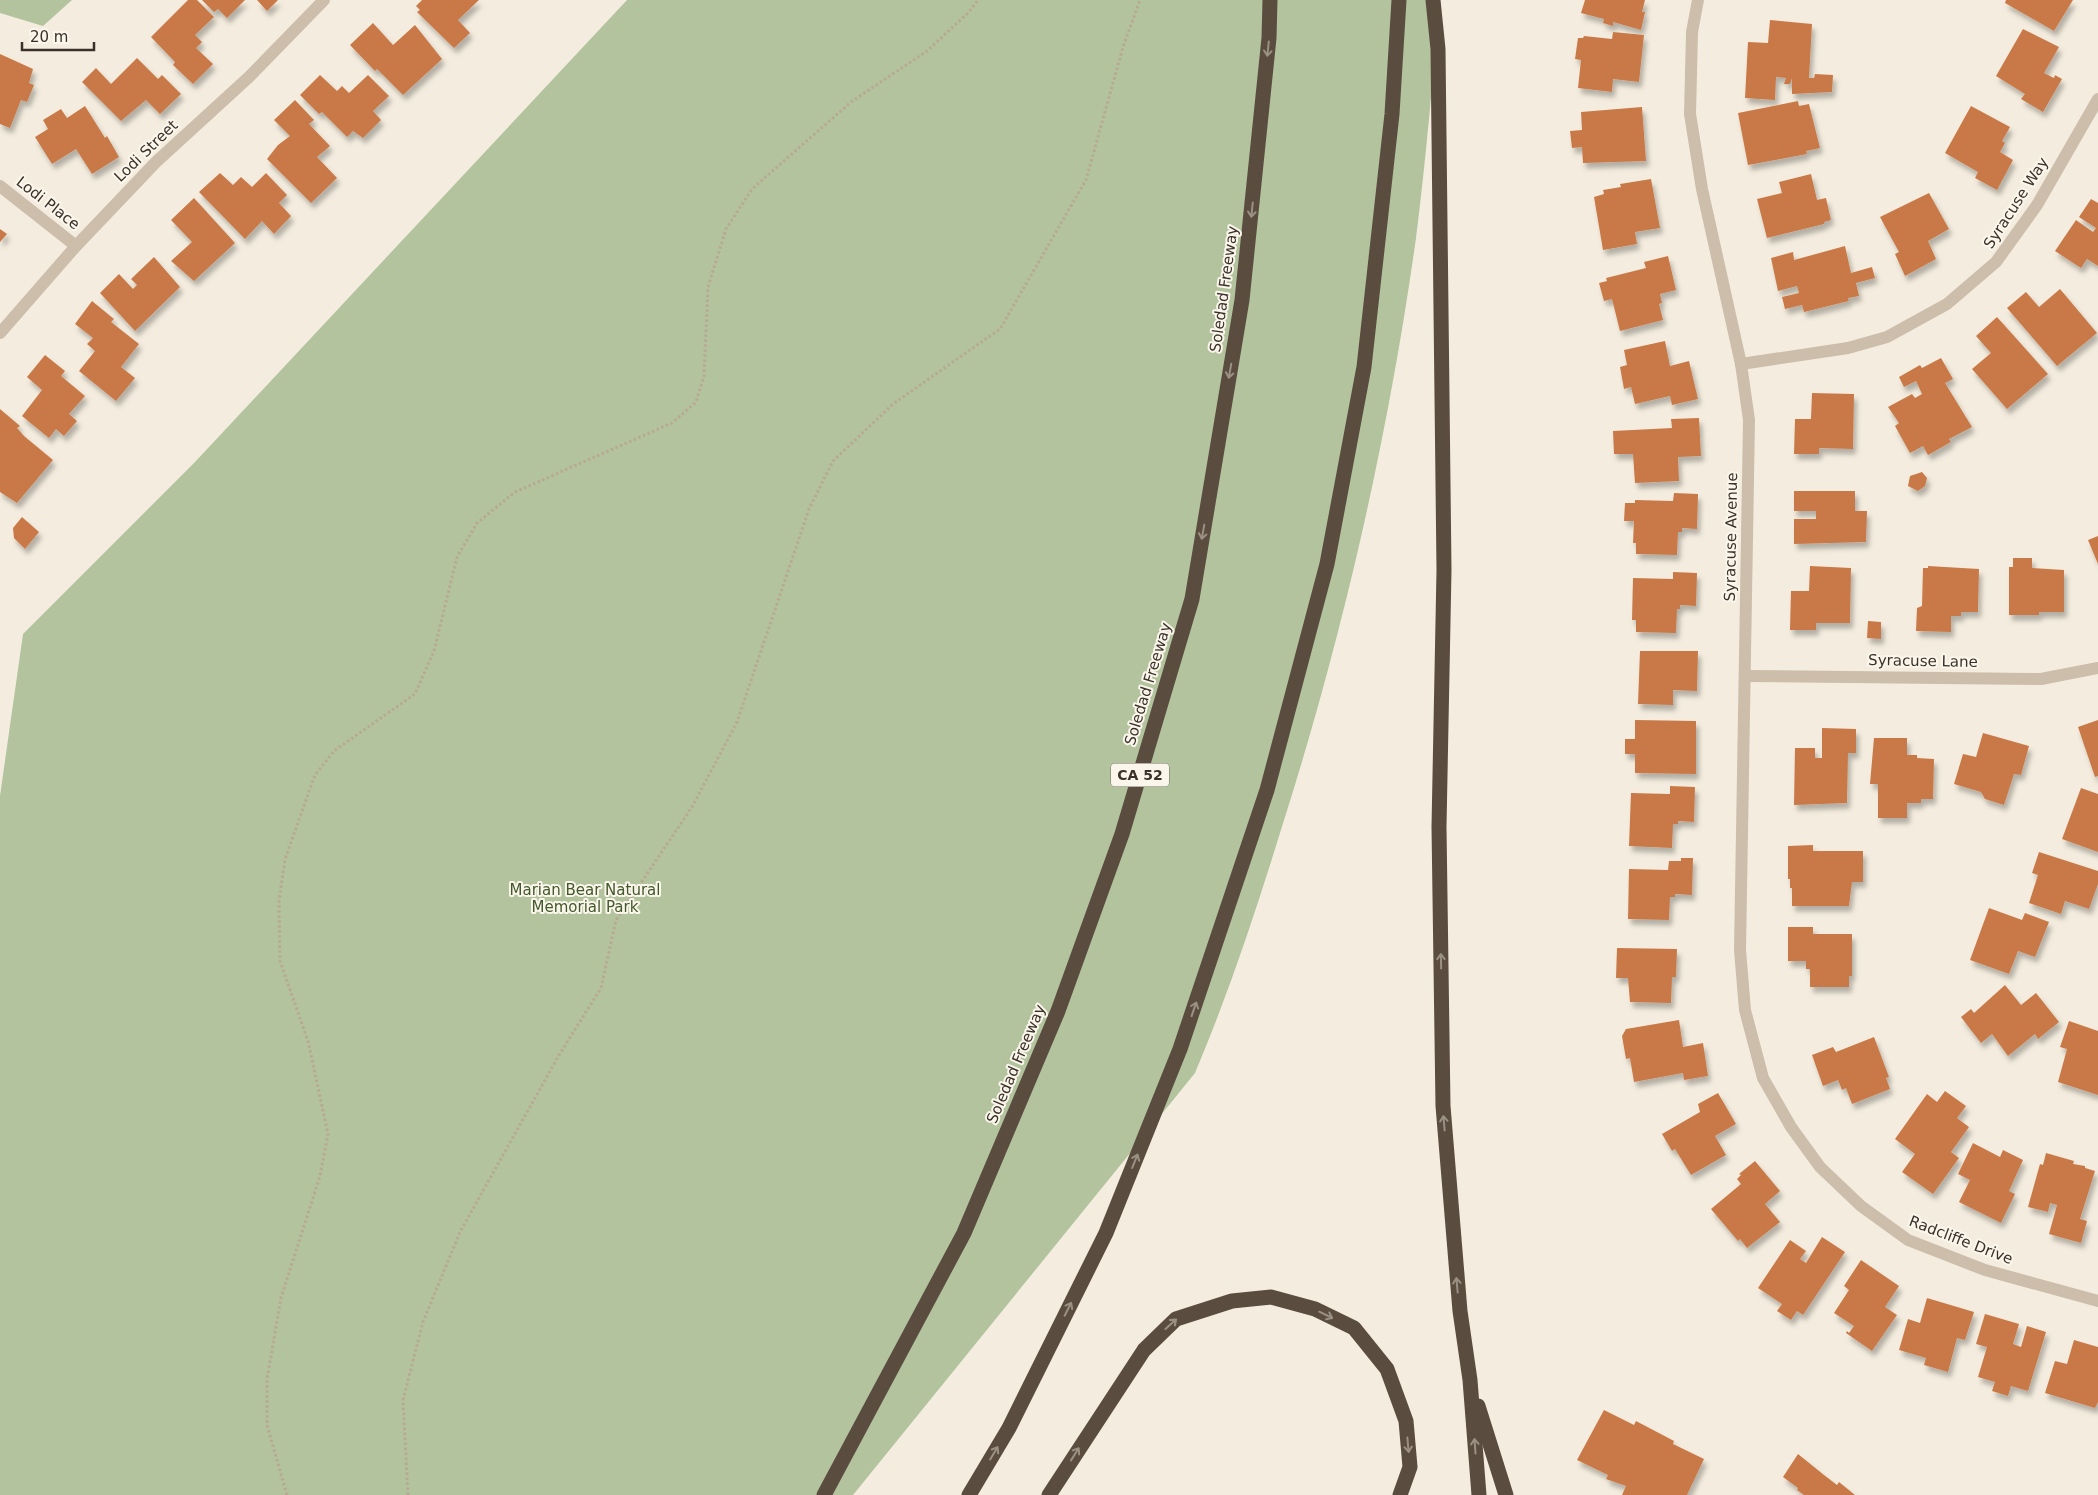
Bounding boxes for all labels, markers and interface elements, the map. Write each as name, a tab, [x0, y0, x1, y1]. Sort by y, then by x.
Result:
scale bar	[22, 20, 95, 52]
text: 20 m	[30, 28, 68, 46]
one-way arrow	[1263, 40, 1273, 56]
street label: Lodi Street	[111, 116, 182, 186]
street label: Syracuse Way	[1980, 154, 2052, 252]
street label: Lodi Place	[13, 173, 83, 233]
one-way arrow	[1247, 202, 1256, 218]
street label: Soledad Freeway	[1206, 225, 1242, 353]
one-way arrow	[1225, 363, 1235, 379]
street label: Syracuse Avenue	[1721, 472, 1741, 602]
one-way arrow	[1198, 523, 1208, 539]
street label: Soledad Freeway	[1121, 620, 1175, 747]
street label: Syracuse Lane	[1868, 651, 1978, 671]
road number: CA 52	[1111, 764, 1169, 786]
park label: Marian Bear Natural Memorial Park	[510, 881, 660, 916]
one-way arrow	[1436, 953, 1446, 969]
one-way arrow	[1189, 1001, 1199, 1017]
street label: Soledad Freeway	[983, 1002, 1049, 1126]
one-way arrow	[1439, 1115, 1449, 1131]
one-way arrow	[1131, 1154, 1140, 1169]
street label: Radcliffe Drive	[1907, 1212, 2015, 1268]
one-way arrow	[1453, 1277, 1462, 1293]
one-way arrow	[1063, 1301, 1073, 1316]
one-way arrow	[1318, 1310, 1333, 1320]
one-way arrow	[1165, 1318, 1178, 1330]
one-way arrow	[1403, 1436, 1413, 1452]
one-way arrow	[1470, 1439, 1480, 1455]
one-way arrow	[989, 1446, 999, 1461]
one-way arrow	[1070, 1447, 1080, 1461]

